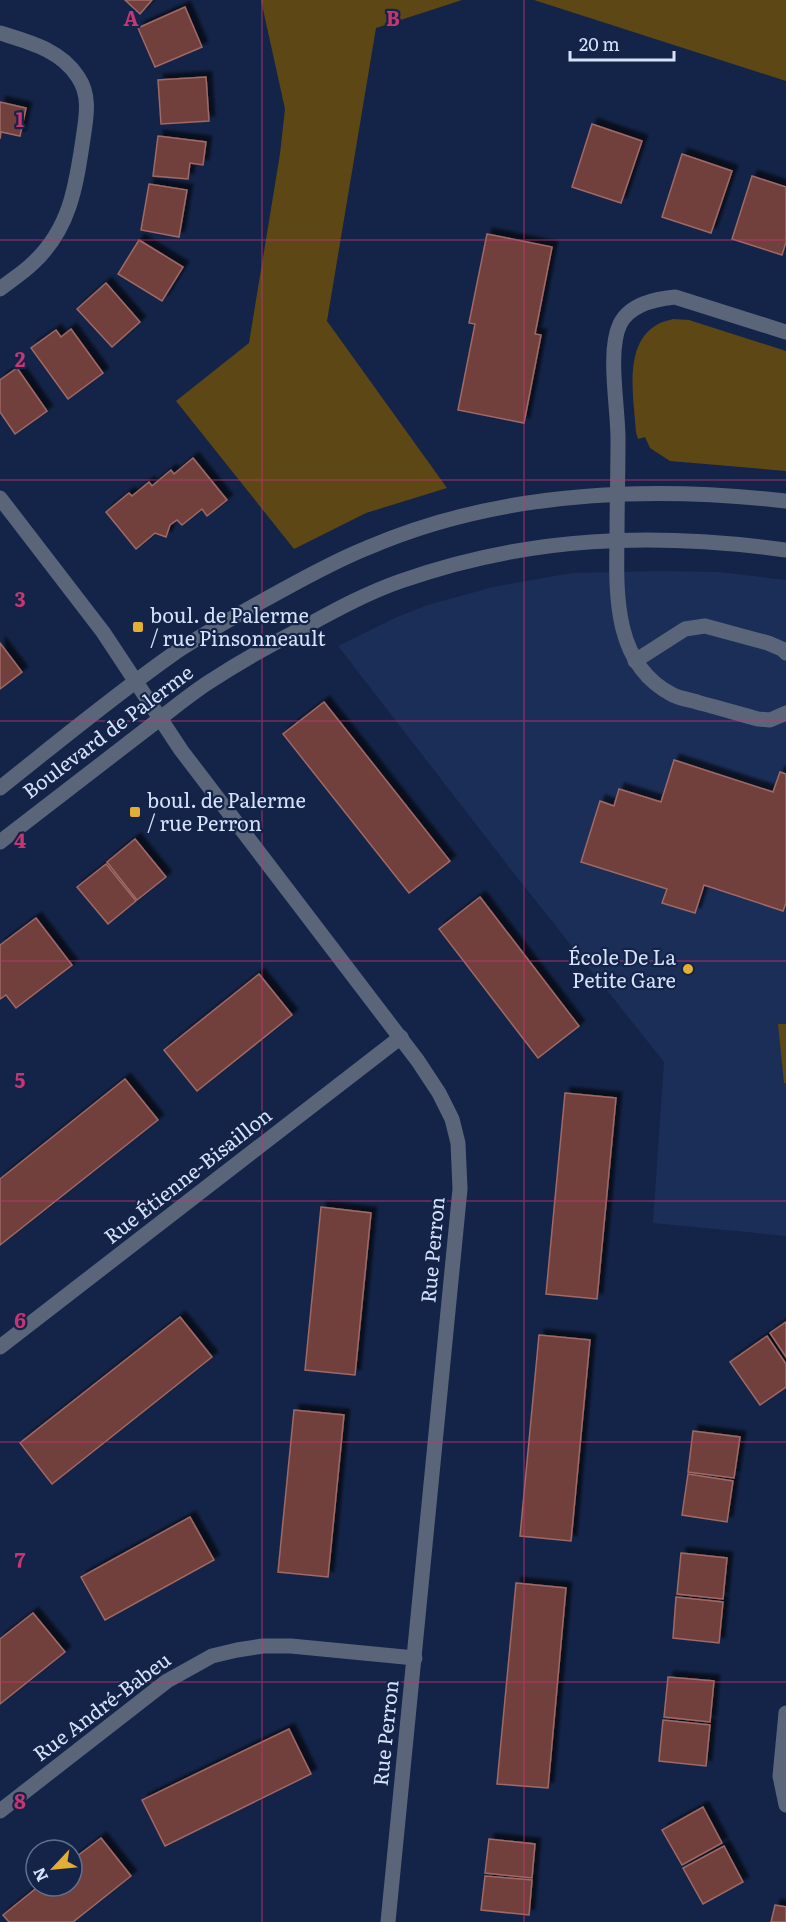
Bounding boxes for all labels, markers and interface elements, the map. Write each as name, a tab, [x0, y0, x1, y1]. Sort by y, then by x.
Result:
text: A	[123, 2, 139, 32]
text: B	[386, 2, 400, 32]
scale bar	[570, 24, 674, 62]
text: 20 m	[579, 30, 620, 57]
text: 1	[16, 103, 24, 133]
text: 2	[15, 343, 26, 373]
text: 3	[14, 583, 26, 613]
place label: boul. de Palerme / rue Pinsonneault	[150, 599, 325, 652]
marker: boul. de Palerme / rue Pinsonneault	[131, 620, 145, 634]
street label: Boulevard de Palerme	[15, 656, 198, 805]
place label: boul. de Palerme / rue Perron	[147, 784, 306, 837]
marker: boul. de Palerme / rue Perron	[128, 805, 142, 819]
text: 4	[14, 824, 26, 854]
place label: École De La Petite Gare	[568, 941, 676, 994]
marker: École De La Petite Gare	[681, 962, 695, 976]
text: 5	[15, 1064, 26, 1094]
street label: Rue Étienne-Bisaillon	[96, 1099, 277, 1250]
street label: Rue Perron	[411, 1196, 451, 1304]
text: 6	[14, 1304, 26, 1334]
text: 7	[15, 1544, 26, 1574]
street label: Rue André-Babeu	[26, 1643, 176, 1767]
street label: Rue Perron	[364, 1678, 404, 1787]
text: 8	[14, 1785, 26, 1815]
north arrow	[24, 1838, 84, 1898]
text: N	[26, 1864, 53, 1886]

